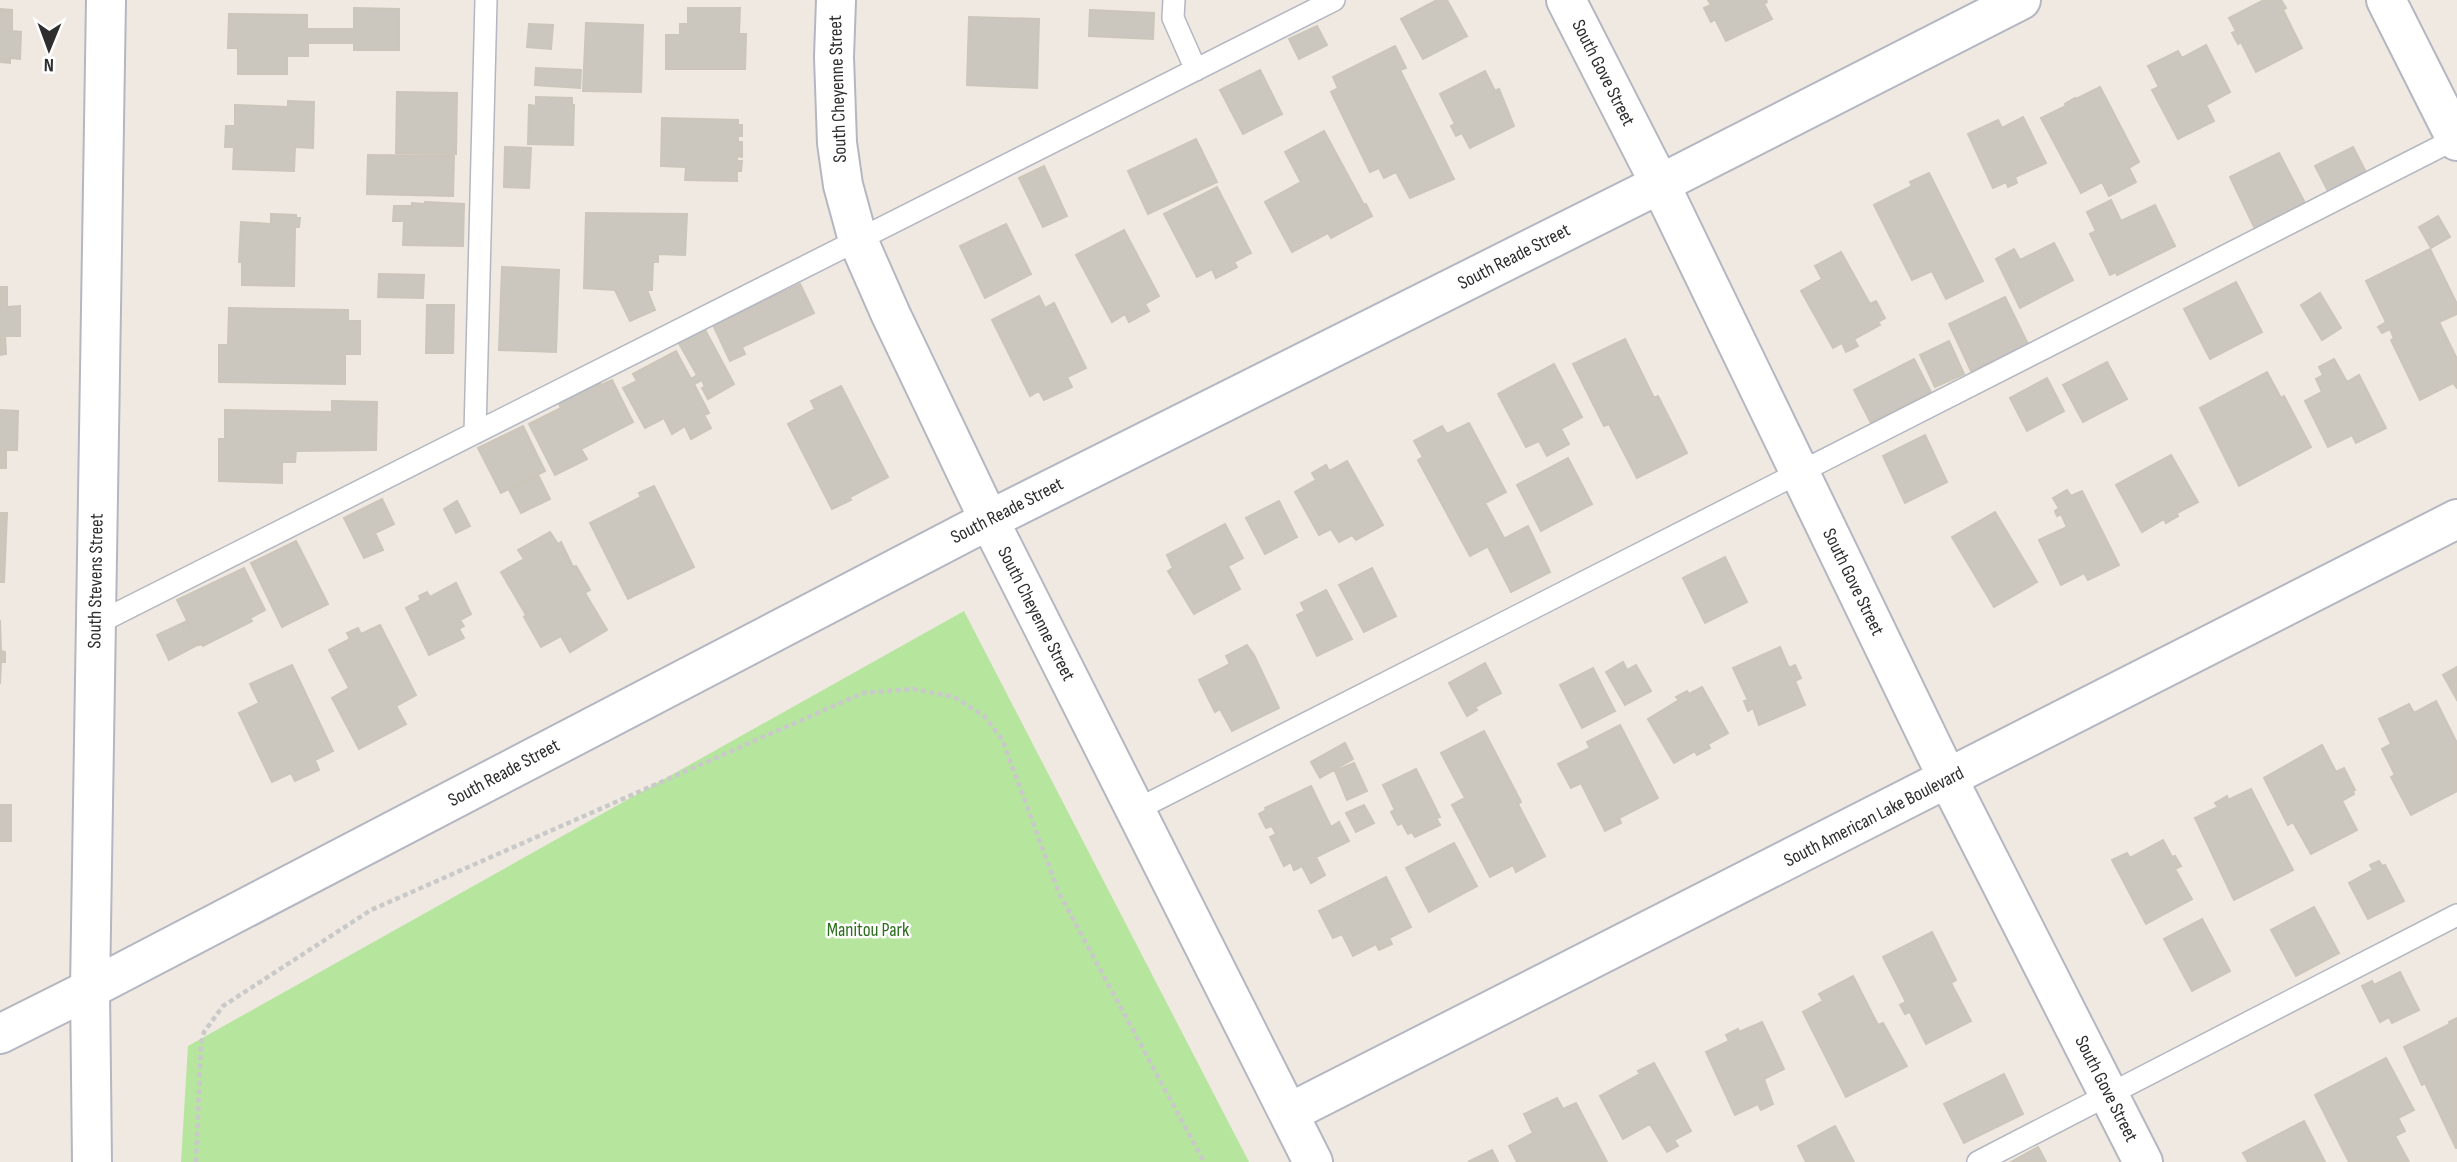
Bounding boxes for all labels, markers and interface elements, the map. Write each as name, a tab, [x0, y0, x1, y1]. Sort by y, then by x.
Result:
north arrow	[14, 14, 84, 84]
street label: South Cheyenne Street	[824, 15, 852, 163]
street label: South Gove Street	[1566, 16, 1640, 130]
text: N	[43, 53, 54, 76]
street label: South Reade Street	[1454, 219, 1574, 295]
street label: South Reade Street	[947, 473, 1067, 549]
street label: South Stevens Street	[83, 513, 109, 649]
street label: South Gove Street	[1817, 525, 1889, 639]
street label: South Cheyenne Street	[992, 543, 1080, 685]
street label: South Reade Street	[444, 734, 564, 812]
street label: South American Lake Boulevard	[1780, 762, 1968, 872]
park label: Manitou Park	[827, 919, 910, 942]
street label: South Gove Street	[2069, 1032, 2143, 1146]

